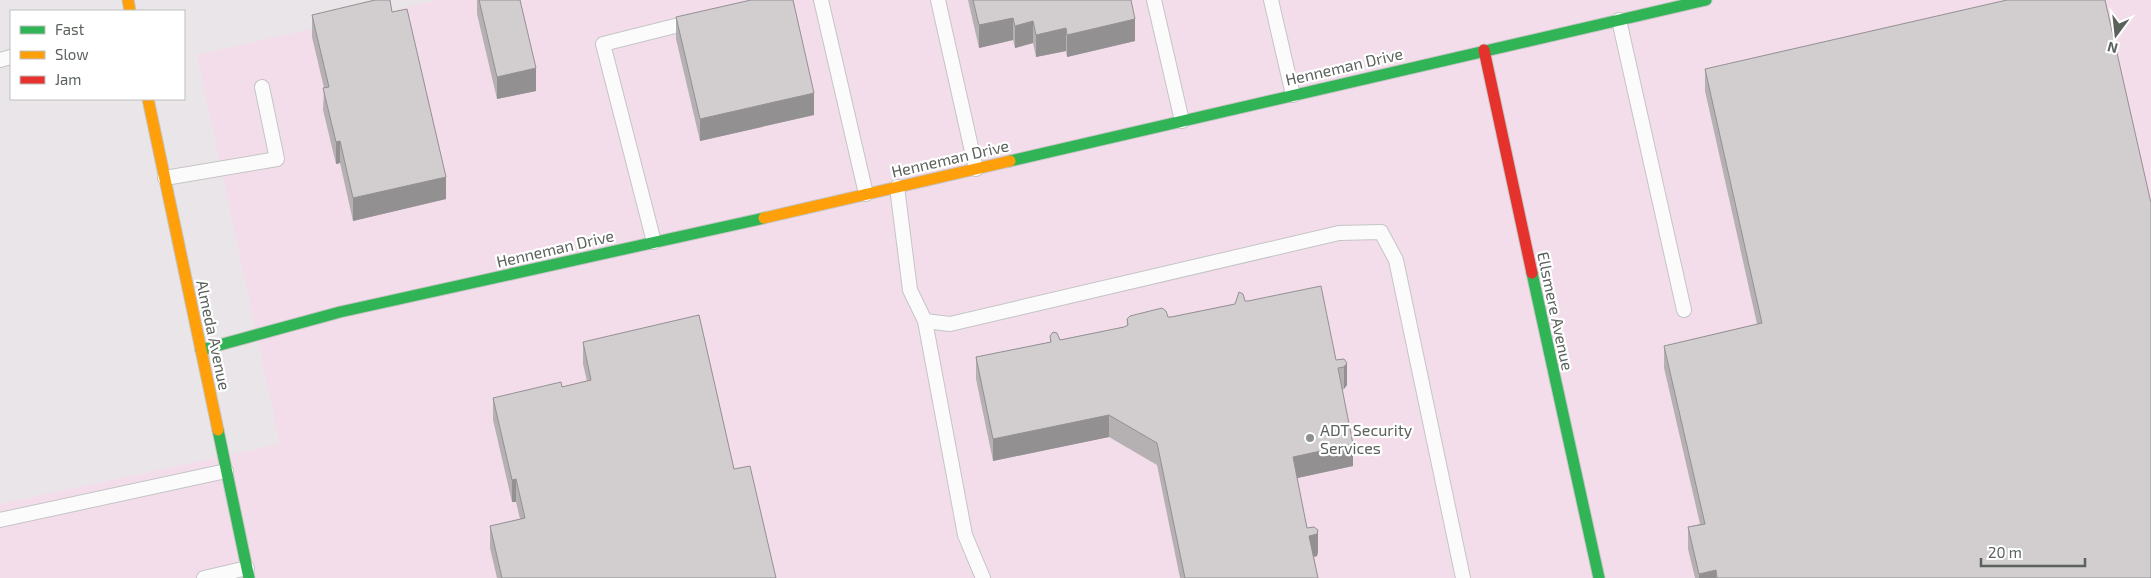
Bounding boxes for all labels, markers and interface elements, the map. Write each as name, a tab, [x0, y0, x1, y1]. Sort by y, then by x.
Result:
legend	[10, 10, 185, 100]
north arrow	[2091, 10, 2141, 60]
text: Fast	[55, 20, 85, 38]
text: N	[2105, 39, 2120, 58]
street label: Henneman Drive	[1283, 43, 1405, 89]
text: Slow	[55, 45, 89, 63]
text: Jam	[55, 70, 81, 88]
street label: Henneman Drive	[889, 135, 1011, 181]
street label: Henneman Drive	[494, 225, 616, 271]
street label: Ellsmere Avenue	[1534, 250, 1578, 372]
street label: Almeda Avenue	[193, 278, 235, 392]
place label: ADT Security Services	[1320, 420, 1413, 457]
marker: ADT Security Services	[1304, 432, 1316, 444]
scale bar	[1981, 536, 2085, 568]
text: 20 m	[1988, 543, 2022, 561]

